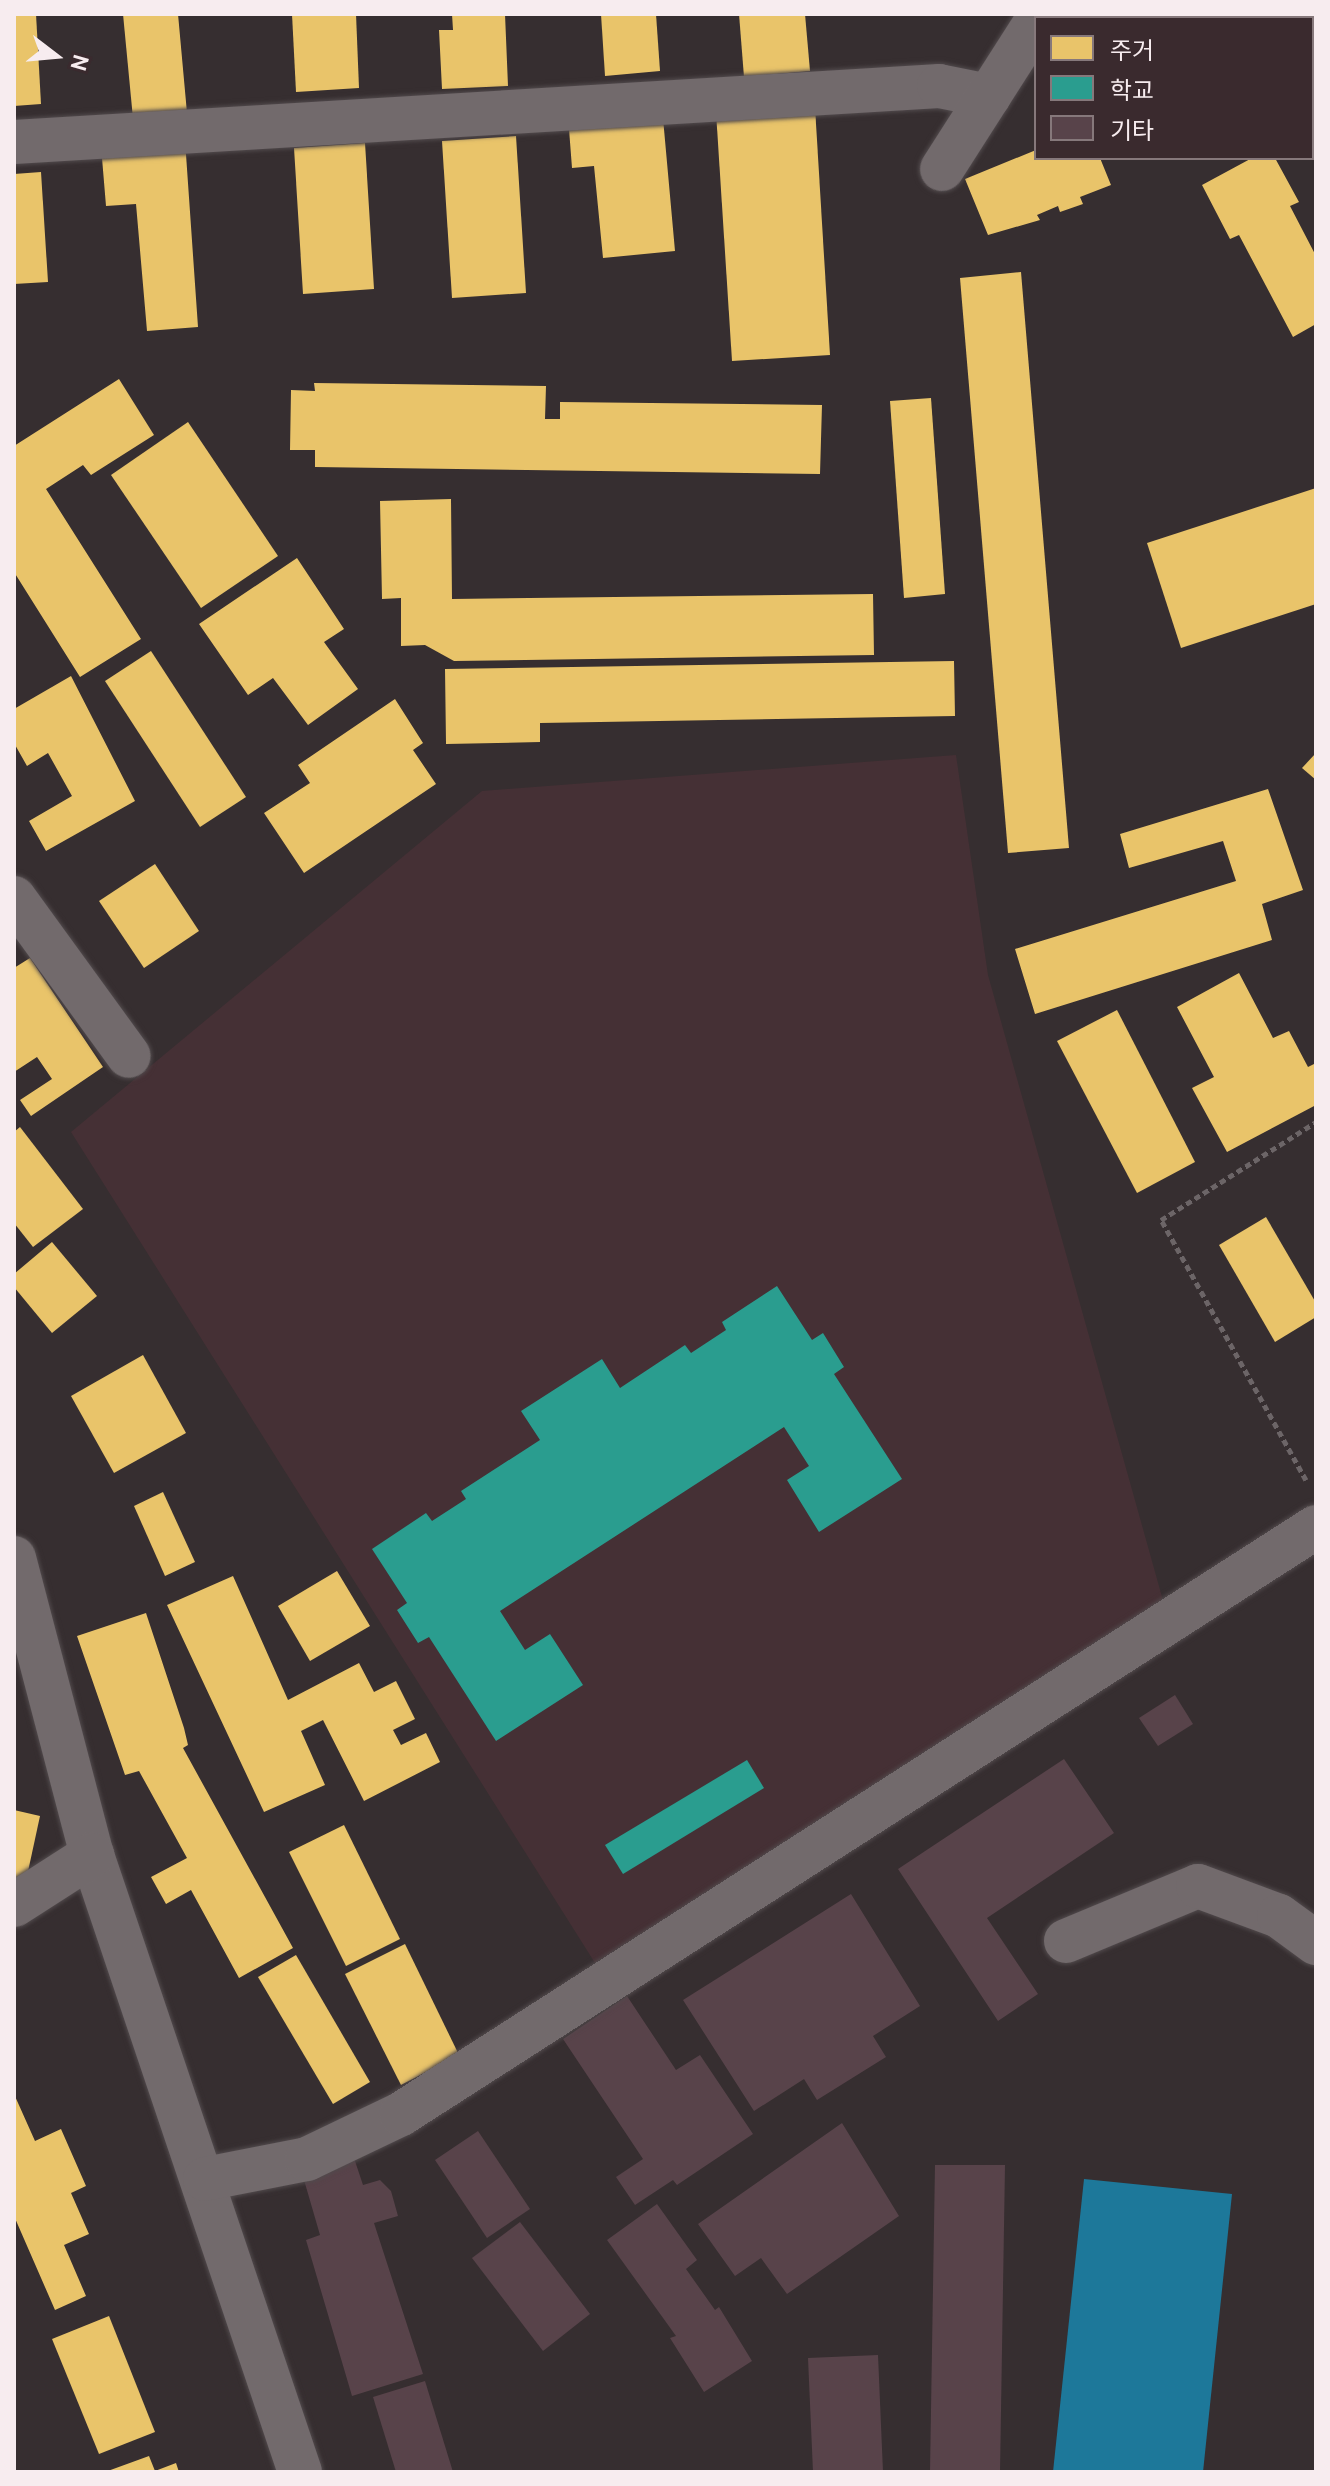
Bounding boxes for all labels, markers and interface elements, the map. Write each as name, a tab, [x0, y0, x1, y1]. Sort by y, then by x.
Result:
north arrow	[16, 16, 96, 96]
legend	[1034, 16, 1314, 160]
text: 주거	[1110, 36, 1154, 65]
text: N	[64, 52, 95, 74]
text: 학교	[1110, 76, 1154, 105]
text: 기타	[1110, 116, 1154, 145]

